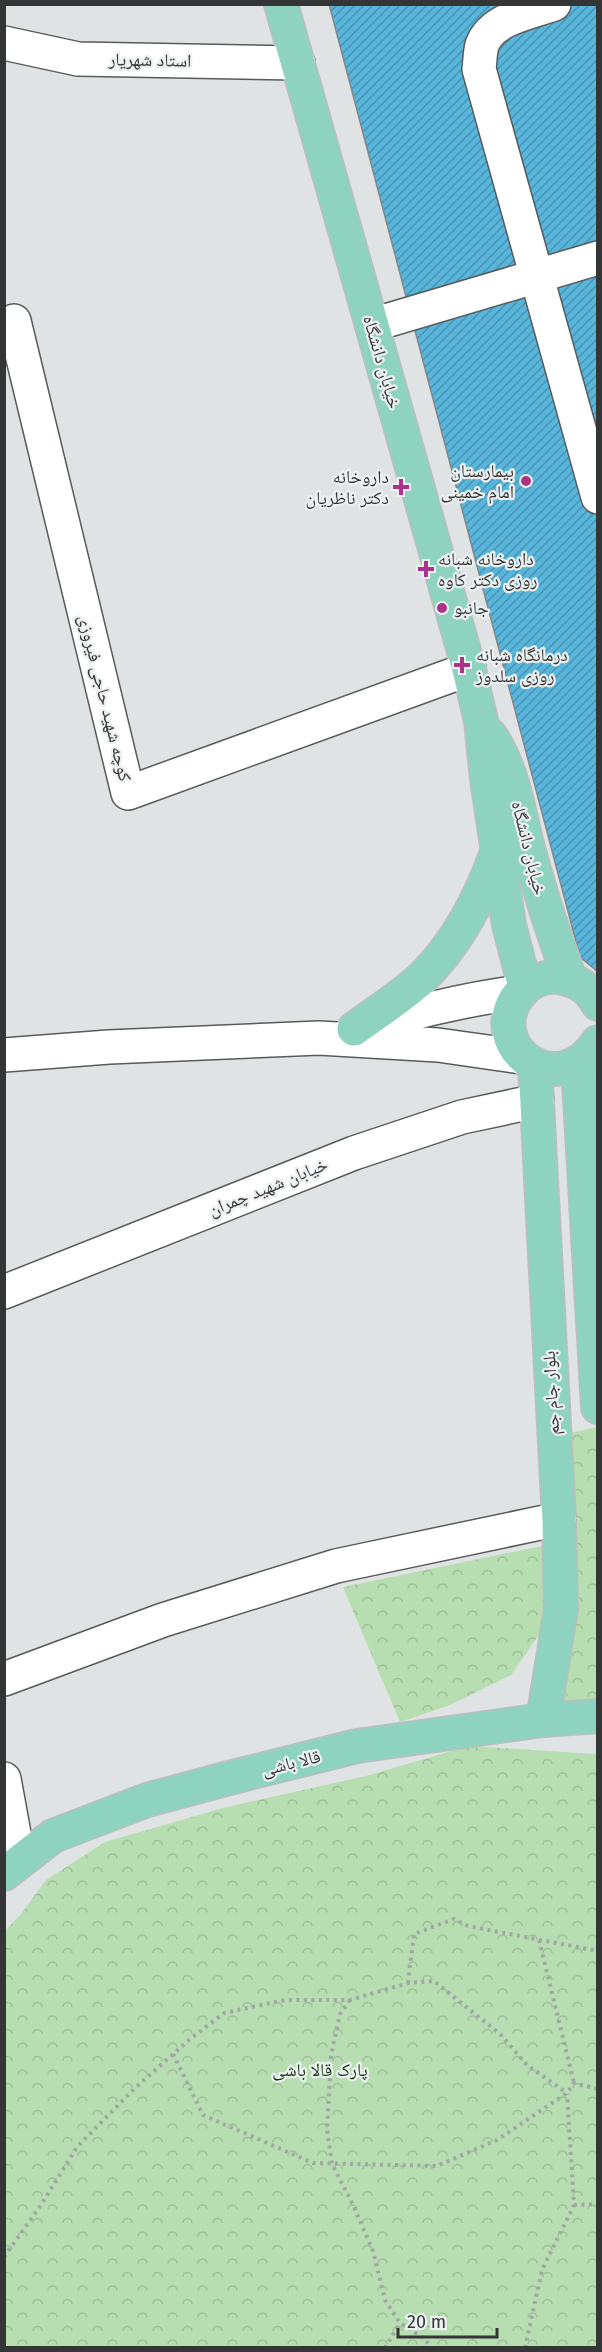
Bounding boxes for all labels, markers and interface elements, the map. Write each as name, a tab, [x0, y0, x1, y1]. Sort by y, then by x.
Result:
street label: استاد شهریار	[107, 48, 192, 72]
street label: خیابان دانشگاه	[358, 313, 406, 411]
place label: بیمارستان امام خمینی	[440, 460, 514, 504]
place label: داروخانه دکتر ناظریان	[306, 466, 389, 509]
marker: بیمارستان امام خمینی	[519, 474, 533, 488]
marker: داروخانه دکتر ناظریان	[394, 480, 408, 494]
place label: داروخانه شبانه روزی دکتر کاوه	[438, 548, 538, 591]
marker: داروخانه شبانه روزی دکتر کاوه	[419, 562, 433, 576]
place label: جانبو	[454, 597, 489, 619]
marker: جانبو	[435, 601, 449, 615]
street label: کوچه شهید حاجی فیروزی	[74, 612, 137, 784]
place label: درمانگاه شبانه روزی سلدوز	[475, 644, 568, 687]
marker: درمانگاه شبانه روزی سلدوز	[453, 656, 471, 674]
street label: خیابان دانشگاه	[507, 799, 551, 897]
street label: خیابان شهید چمران	[205, 1153, 331, 1221]
street label: بلوار جام جم	[538, 1350, 565, 1436]
street label: قالا باشی	[259, 1745, 323, 1781]
park label: پارک قالا باشی	[272, 2059, 368, 2081]
scale bar	[398, 2301, 497, 2339]
text: 20 m	[407, 2311, 446, 2333]

